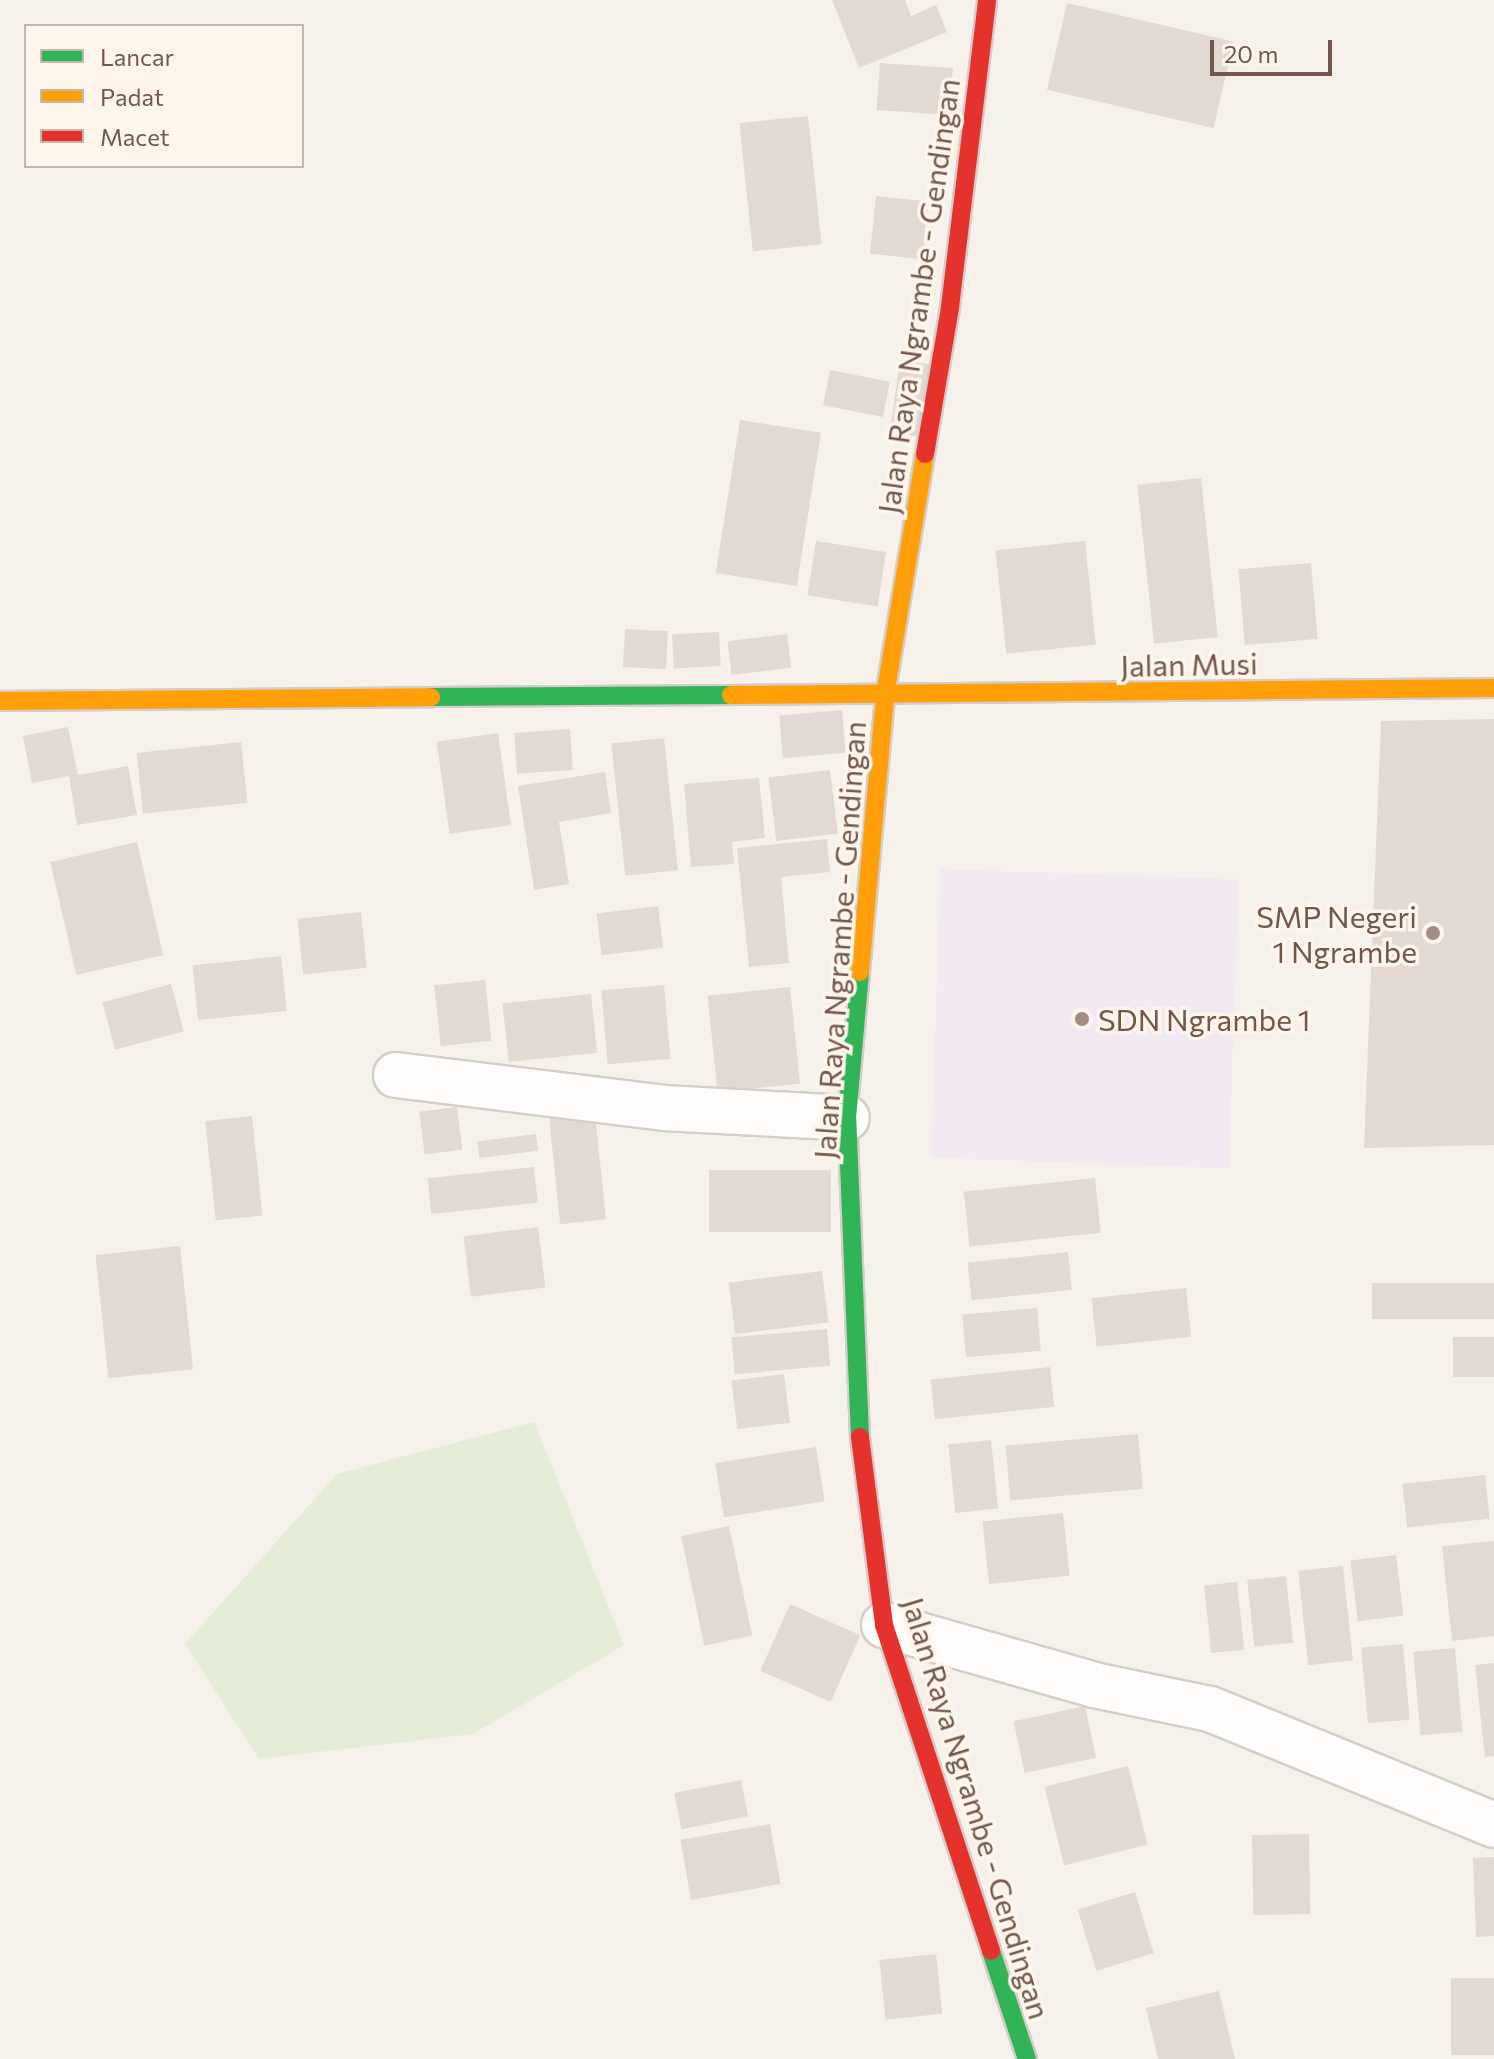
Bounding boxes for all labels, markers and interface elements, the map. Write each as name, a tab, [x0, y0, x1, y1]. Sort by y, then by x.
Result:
legend	[24, 24, 304, 168]
scale bar	[1214, 24, 1336, 74]
text: 20 m	[1224, 39, 1278, 68]
text: Lancar	[100, 42, 174, 71]
street label: Jalan Raya Ngrambe - Gendingan	[870, 76, 966, 516]
text: Padat	[100, 82, 164, 111]
text: Macet	[100, 122, 170, 151]
street label: Jalan Musi	[1120, 645, 1258, 683]
street label: Jalan Raya Ngrambe - Gendingan	[806, 720, 872, 1160]
place label: SMP Negeri 1 Ngrambe	[1256, 898, 1417, 968]
marker: SMP Negeri 1 Ngrambe	[1424, 924, 1442, 942]
place label: SDN Ngrambe 1	[1098, 1001, 1311, 1037]
marker: SDN Ngrambe 1	[1073, 1010, 1091, 1028]
street label: Jalan Raya Ngrambe - Gendingan	[896, 1593, 1058, 2023]

